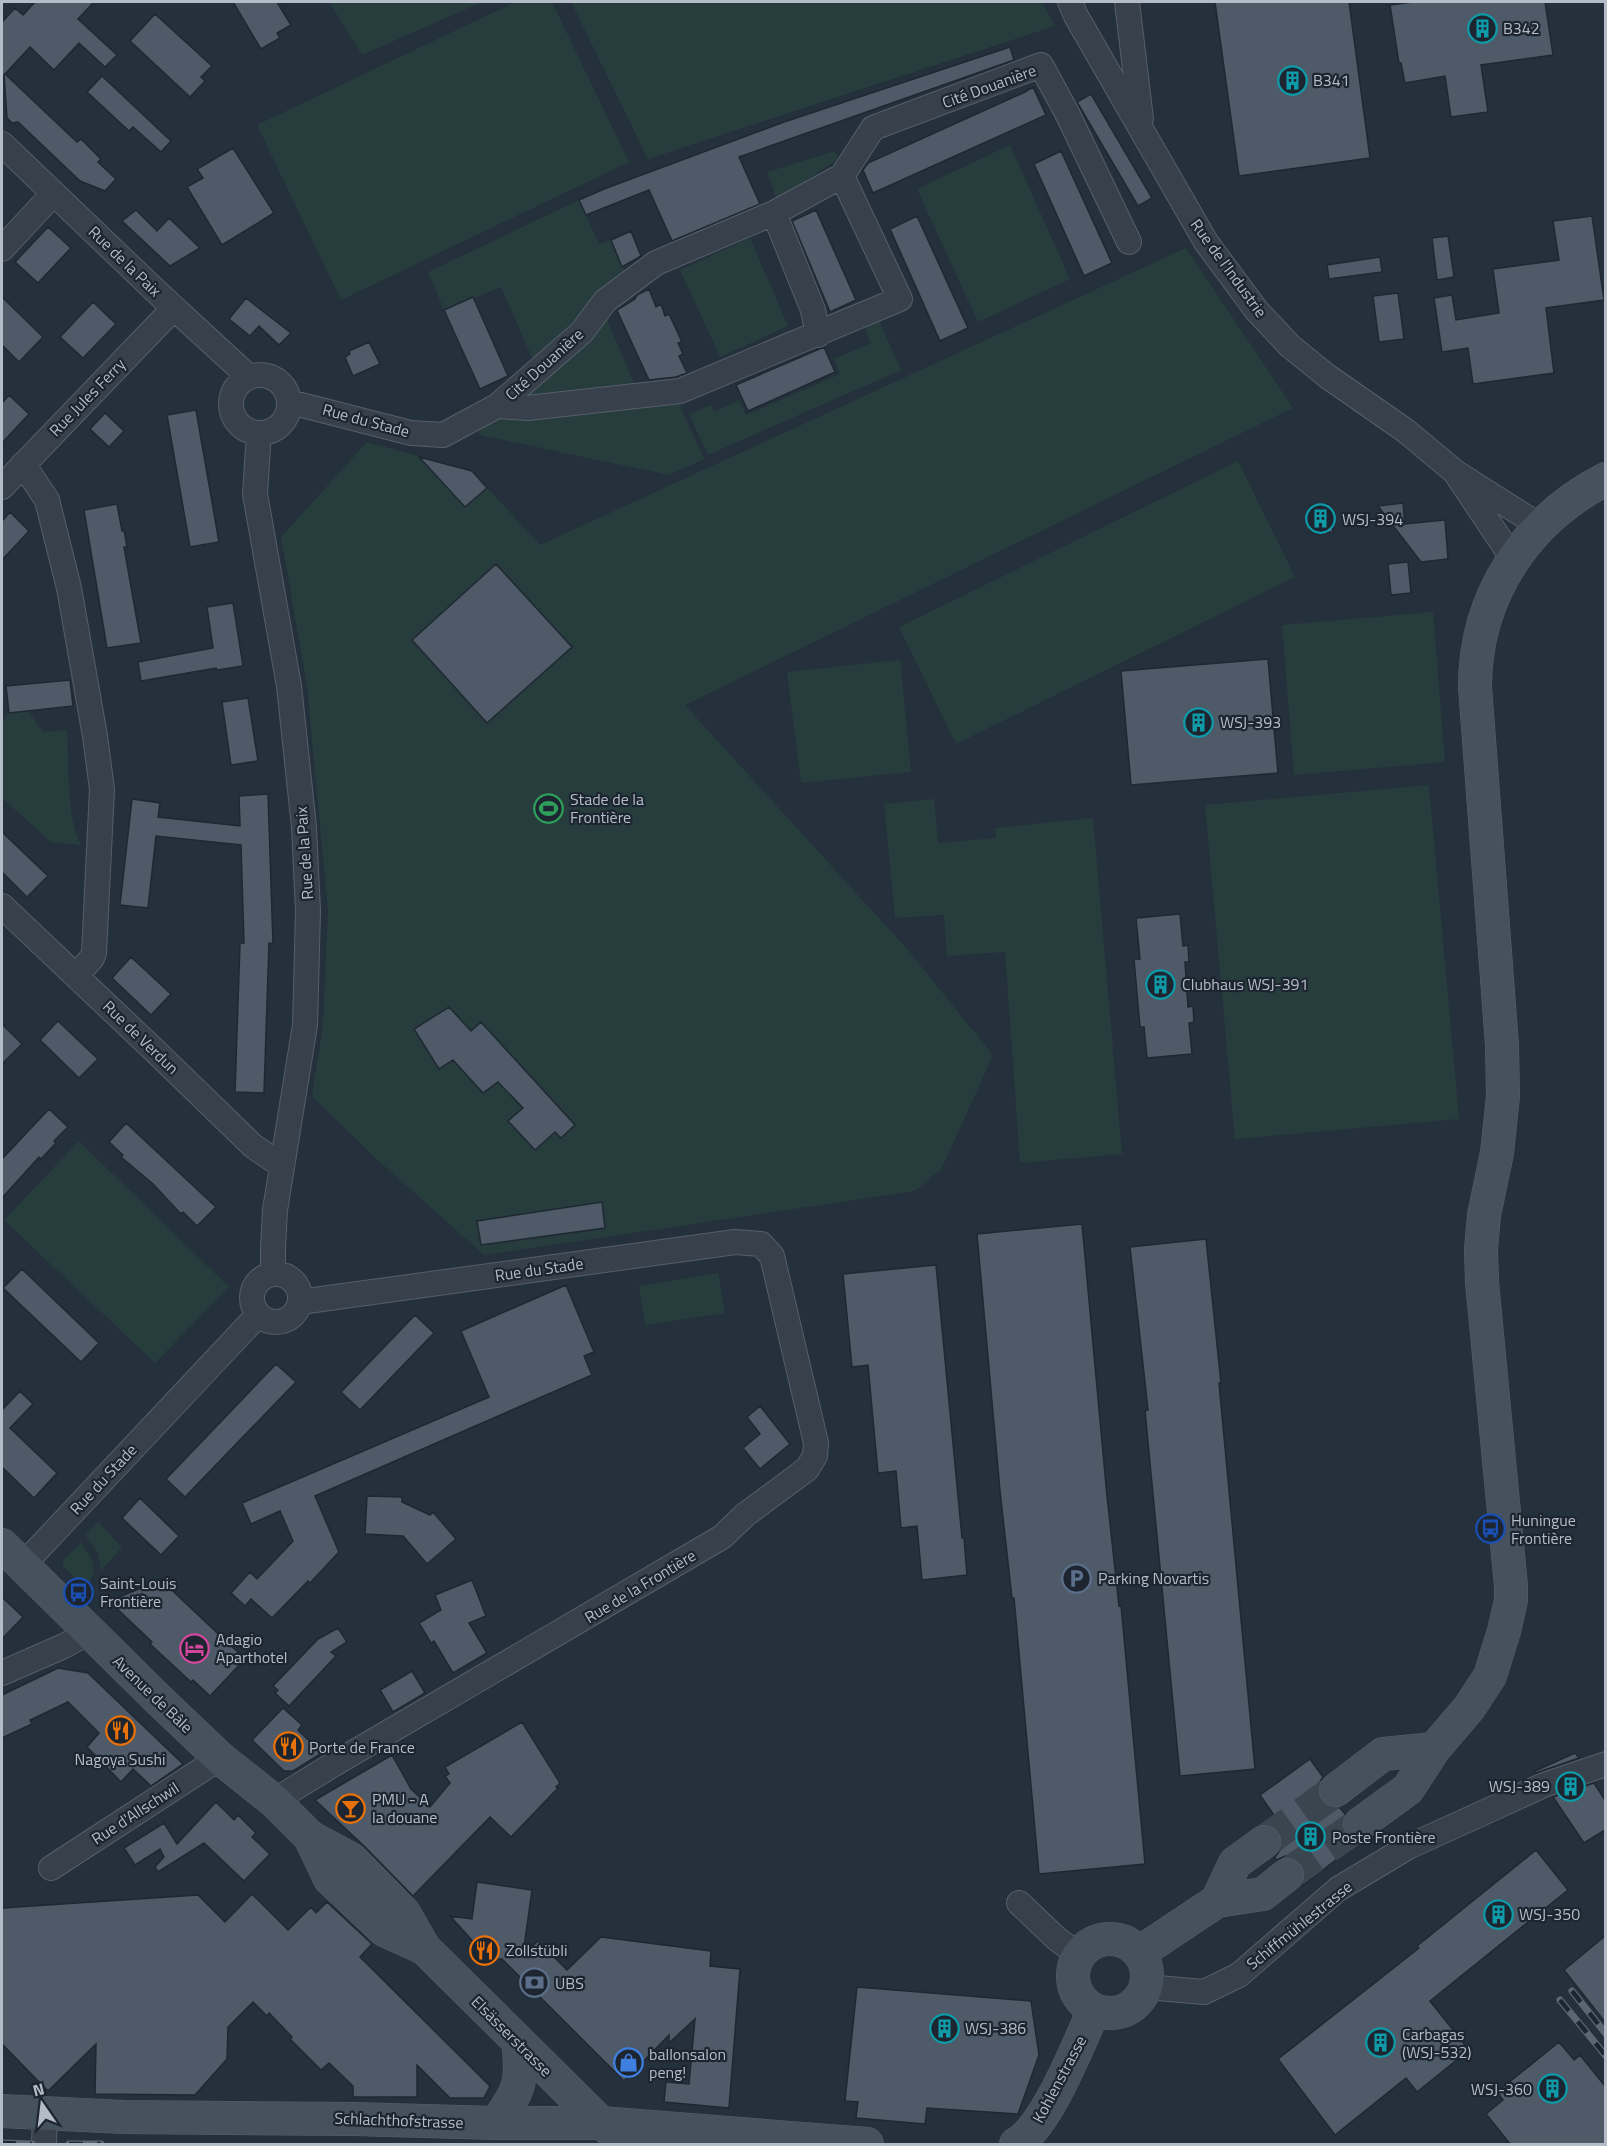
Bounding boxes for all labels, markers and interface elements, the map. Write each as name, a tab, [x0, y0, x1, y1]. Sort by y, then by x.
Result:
building icon: B342	[1466, 12, 1498, 44]
place label: B342	[1503, 16, 1540, 40]
street label: Cité Douanière	[939, 58, 1039, 114]
building icon: B341	[1276, 64, 1308, 96]
place label: B341	[1313, 68, 1350, 92]
street label: Rue de l'Industrie	[1185, 214, 1273, 322]
street label: Rue de la Paix	[83, 220, 167, 302]
street label: Cité Douanière	[499, 322, 589, 406]
street label: Rue Jules Ferry	[43, 352, 131, 442]
street label: Rue du Stade	[320, 397, 412, 443]
building icon: WSJ-394	[1305, 503, 1337, 535]
place label: WSJ-394	[1342, 507, 1403, 531]
building icon: WSJ-393	[1183, 706, 1215, 738]
place label: WSJ-393	[1220, 710, 1281, 734]
place label: Stade de la Frontière	[570, 787, 644, 829]
sports icon: Stade de la Frontière	[533, 792, 565, 824]
street label: Rue de la Paix	[289, 806, 319, 900]
building icon: Clubhaus WSJ-391	[1145, 968, 1177, 1000]
place label: Clubhaus WSJ-391	[1182, 972, 1309, 996]
street label: Rue de Verdun	[98, 994, 184, 1080]
street label: Rue du Stade	[493, 1251, 585, 1287]
street label: Rue du Stade	[64, 1438, 142, 1520]
place label: Huningue Frontière	[1511, 1508, 1576, 1550]
bus stop icon: Huningue Frontière	[1474, 1513, 1506, 1545]
street label: Rue de la Frontière	[580, 1543, 700, 1629]
parking icon: Parking Novartis	[1061, 1562, 1093, 1594]
place label: Parking Novartis	[1098, 1566, 1209, 1590]
place label: Saint-Louis Frontière	[100, 1571, 176, 1613]
bus stop icon: Saint-Louis Frontière	[63, 1576, 95, 1608]
place label: Adagio Aparthotel	[216, 1627, 288, 1669]
hotel icon: Adagio Aparthotel	[179, 1632, 211, 1664]
street label: Avenue de Bâle	[108, 1649, 198, 1739]
restaurant icon: Nagoya Sushi	[104, 1715, 136, 1747]
restaurant icon: Porte de France	[272, 1731, 304, 1763]
place label: Porte de France	[309, 1735, 415, 1759]
place label: Nagoya Sushi	[74, 1747, 166, 1771]
building icon: WSJ-389	[1555, 1770, 1587, 1802]
place label: WSJ-389	[1489, 1774, 1550, 1798]
street label: Rue d'Allschwil	[86, 1776, 184, 1850]
place label: PMU - A la douane	[372, 1787, 437, 1829]
bar icon: PMU - A la douane	[335, 1792, 367, 1824]
building icon: Poste Frontière	[1295, 1821, 1327, 1853]
place label: Poste Frontière	[1332, 1825, 1436, 1849]
street label: Schiffmühlestrasse	[1241, 1875, 1357, 1975]
building icon: WSJ-350	[1482, 1898, 1514, 1930]
place label: WSJ-350	[1519, 1902, 1580, 1926]
restaurant icon: Zollstübli	[469, 1934, 501, 1966]
place label: Zollstübli	[506, 1938, 567, 1962]
bank icon: UBS	[518, 1967, 550, 1999]
place label: UBS	[555, 1971, 584, 1995]
street label: Elsässerstrasse	[466, 1990, 558, 2082]
building icon: WSJ-386	[928, 2012, 960, 2044]
place label: WSJ-386	[965, 2016, 1026, 2040]
place label: Carbagas (WSJ-532)	[1402, 2022, 1472, 2064]
building icon: Carbagas (WSJ-532)	[1365, 2027, 1397, 2059]
street label: Kohlenstrasse	[1026, 2031, 1092, 2127]
place label: ballonsalon peng!	[649, 2042, 726, 2084]
shop icon: ballonsalon peng!	[612, 2047, 644, 2079]
building icon: WSJ-360	[1537, 2073, 1569, 2105]
north arrow	[12, 2074, 72, 2134]
text: N	[30, 2076, 47, 2102]
place label: WSJ-360	[1471, 2077, 1532, 2101]
street label: Schlachthofstrasse	[334, 2106, 464, 2134]

